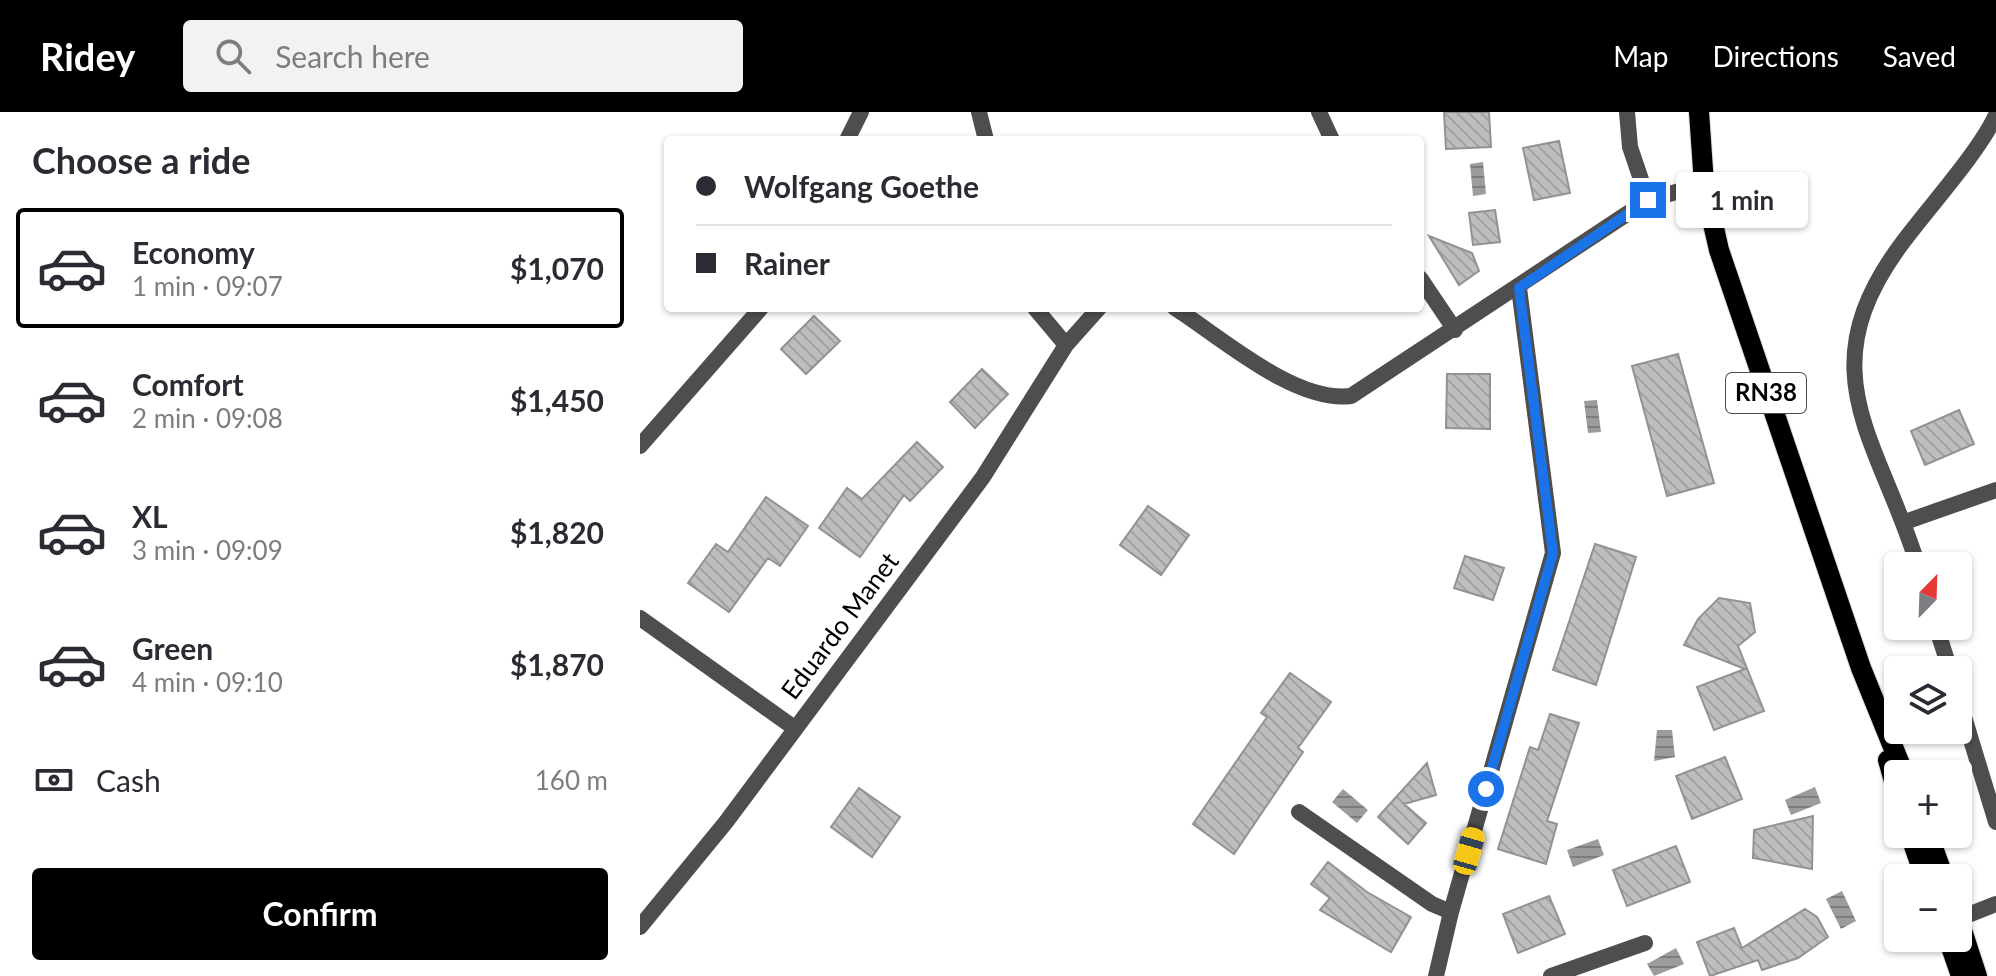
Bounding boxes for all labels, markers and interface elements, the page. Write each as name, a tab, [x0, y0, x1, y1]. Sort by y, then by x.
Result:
search box	[183, 20, 743, 92]
text: Ridey	[40, 33, 135, 79]
icon: search	[211, 34, 255, 78]
text: Search here	[275, 38, 430, 74]
text: Map	[1613, 39, 1668, 73]
text: Directions	[1712, 39, 1839, 73]
text: Saved	[1883, 39, 1956, 73]
text: Choose a ride	[32, 138, 251, 182]
text: Wolfgang Goethe	[744, 168, 979, 204]
callout: 1 min	[1676, 172, 1808, 228]
route end	[1630, 182, 1666, 218]
text: 1 min	[1710, 184, 1774, 216]
icon: car	[36, 232, 108, 304]
text: Economy	[132, 234, 255, 270]
text: Rainer	[744, 245, 830, 281]
text: $1,070	[510, 250, 604, 286]
text: 1 min · 09:07	[132, 270, 283, 302]
icon: car	[36, 364, 108, 436]
text: Comfort	[132, 366, 244, 402]
road number: RN38	[1726, 373, 1806, 413]
text: $1,450	[510, 382, 604, 418]
text: 2 min · 09:08	[132, 402, 283, 434]
icon: car	[36, 496, 108, 568]
text: XL	[132, 498, 168, 534]
text: $1,820	[510, 514, 604, 550]
text: 3 min · 09:09	[132, 534, 283, 566]
street label: Eduardo Manet	[774, 545, 905, 705]
north arrow	[1884, 552, 1972, 640]
map controls	[1884, 552, 1972, 952]
icon: car	[36, 628, 108, 700]
text: Green	[132, 630, 213, 666]
text: $1,870	[510, 646, 604, 682]
button: layers	[1884, 656, 1972, 744]
text: 4 min · 09:10	[132, 666, 283, 698]
icon: cash	[32, 758, 76, 802]
button: +	[1884, 760, 1972, 848]
text: Cash	[96, 762, 161, 798]
text: 160 m	[535, 764, 608, 796]
route start	[1468, 771, 1504, 807]
car	[1451, 825, 1487, 877]
button: −	[1884, 864, 1972, 952]
button: Confirm	[32, 868, 608, 960]

